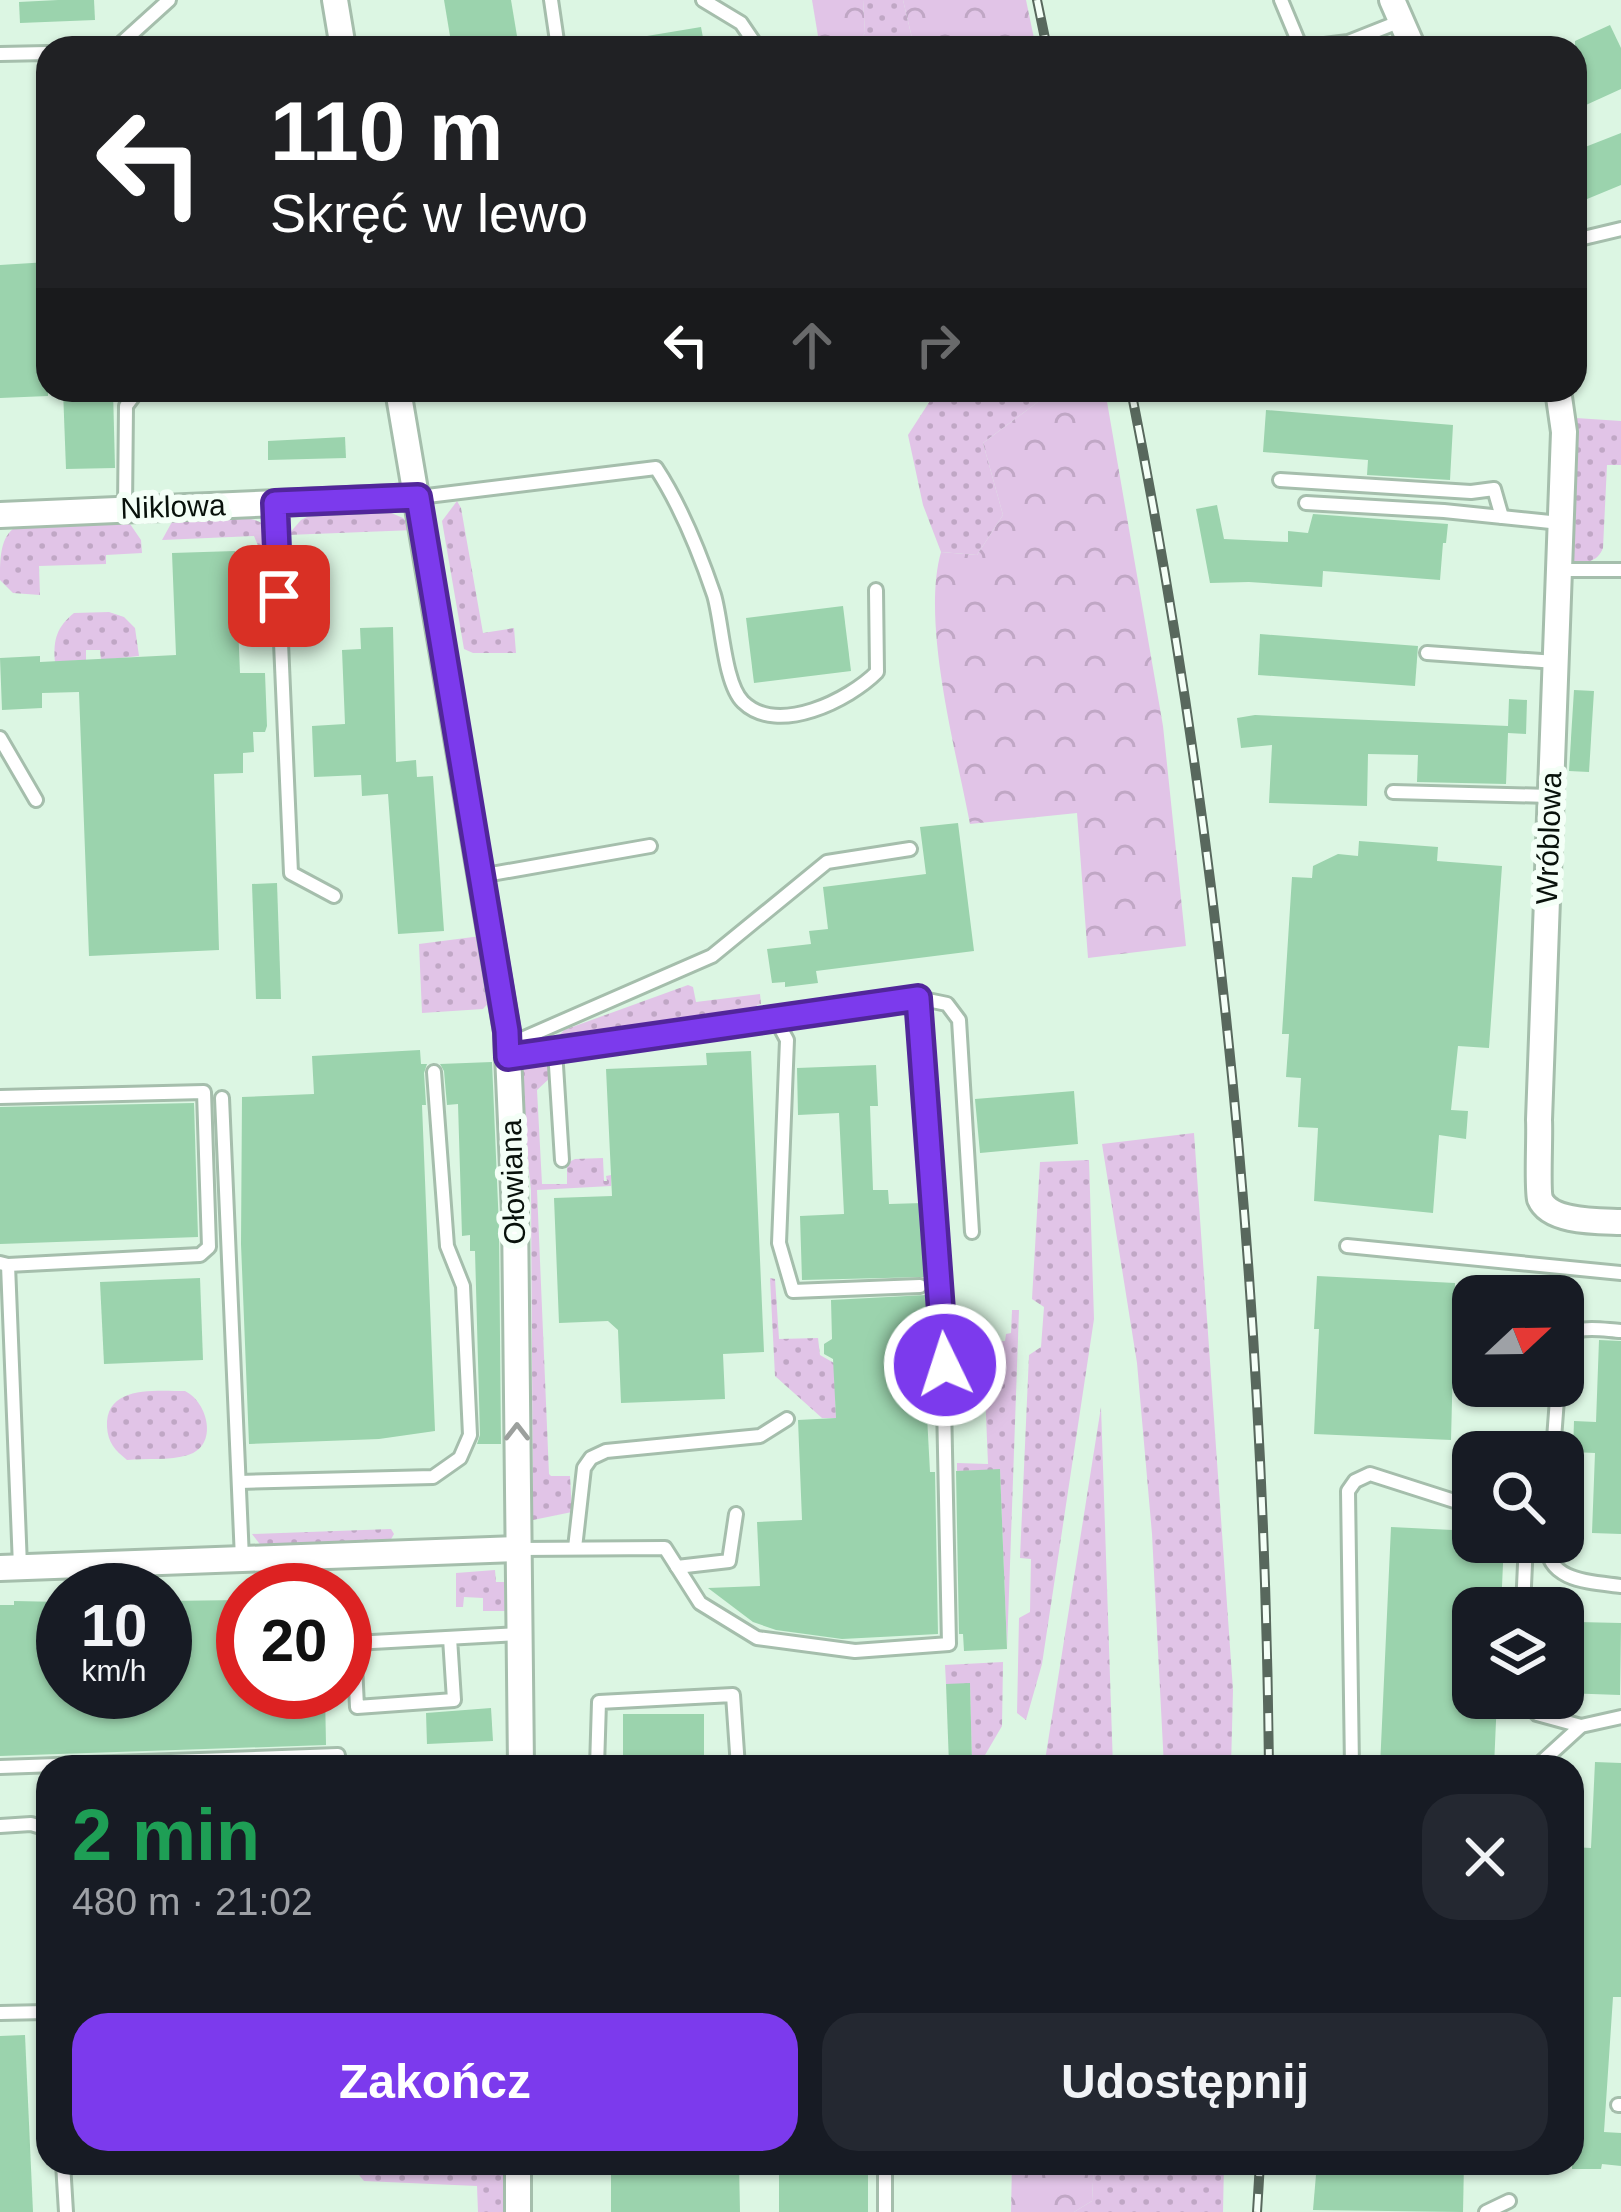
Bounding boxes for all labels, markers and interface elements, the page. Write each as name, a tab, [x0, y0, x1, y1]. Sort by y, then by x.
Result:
icon: left	[72, 84, 228, 240]
text: 110 m	[270, 84, 504, 178]
text: Skręć w lewo	[270, 183, 588, 243]
icon: left	[653, 312, 719, 378]
icon: ahead	[779, 312, 845, 378]
icon: right	[905, 312, 971, 378]
street label: Niklowa	[120, 488, 226, 525]
pin	[228, 545, 330, 647]
icon: arrive	[246, 563, 312, 629]
street label: Wróblowa	[1530, 771, 1567, 905]
street label: Ołowiana	[494, 1119, 531, 1245]
north arrow	[1452, 1275, 1584, 1407]
map controls	[1452, 1275, 1584, 1719]
position arrow	[882, 1302, 1008, 1428]
one-way arrow	[504, 1422, 530, 1440]
button: search	[1452, 1431, 1584, 1563]
speed limit sign: 20	[216, 1563, 372, 1719]
button: layers	[1452, 1587, 1584, 1719]
text: 10	[81, 1592, 147, 1659]
text: km/h	[81, 1654, 147, 1687]
button: close	[1422, 1794, 1548, 1920]
text: 2 min	[72, 1795, 260, 1875]
text: 480 m · 21:02	[72, 1880, 313, 1923]
button: Zakończ	[72, 2013, 798, 2151]
button: Udostępnij	[822, 2013, 1548, 2151]

